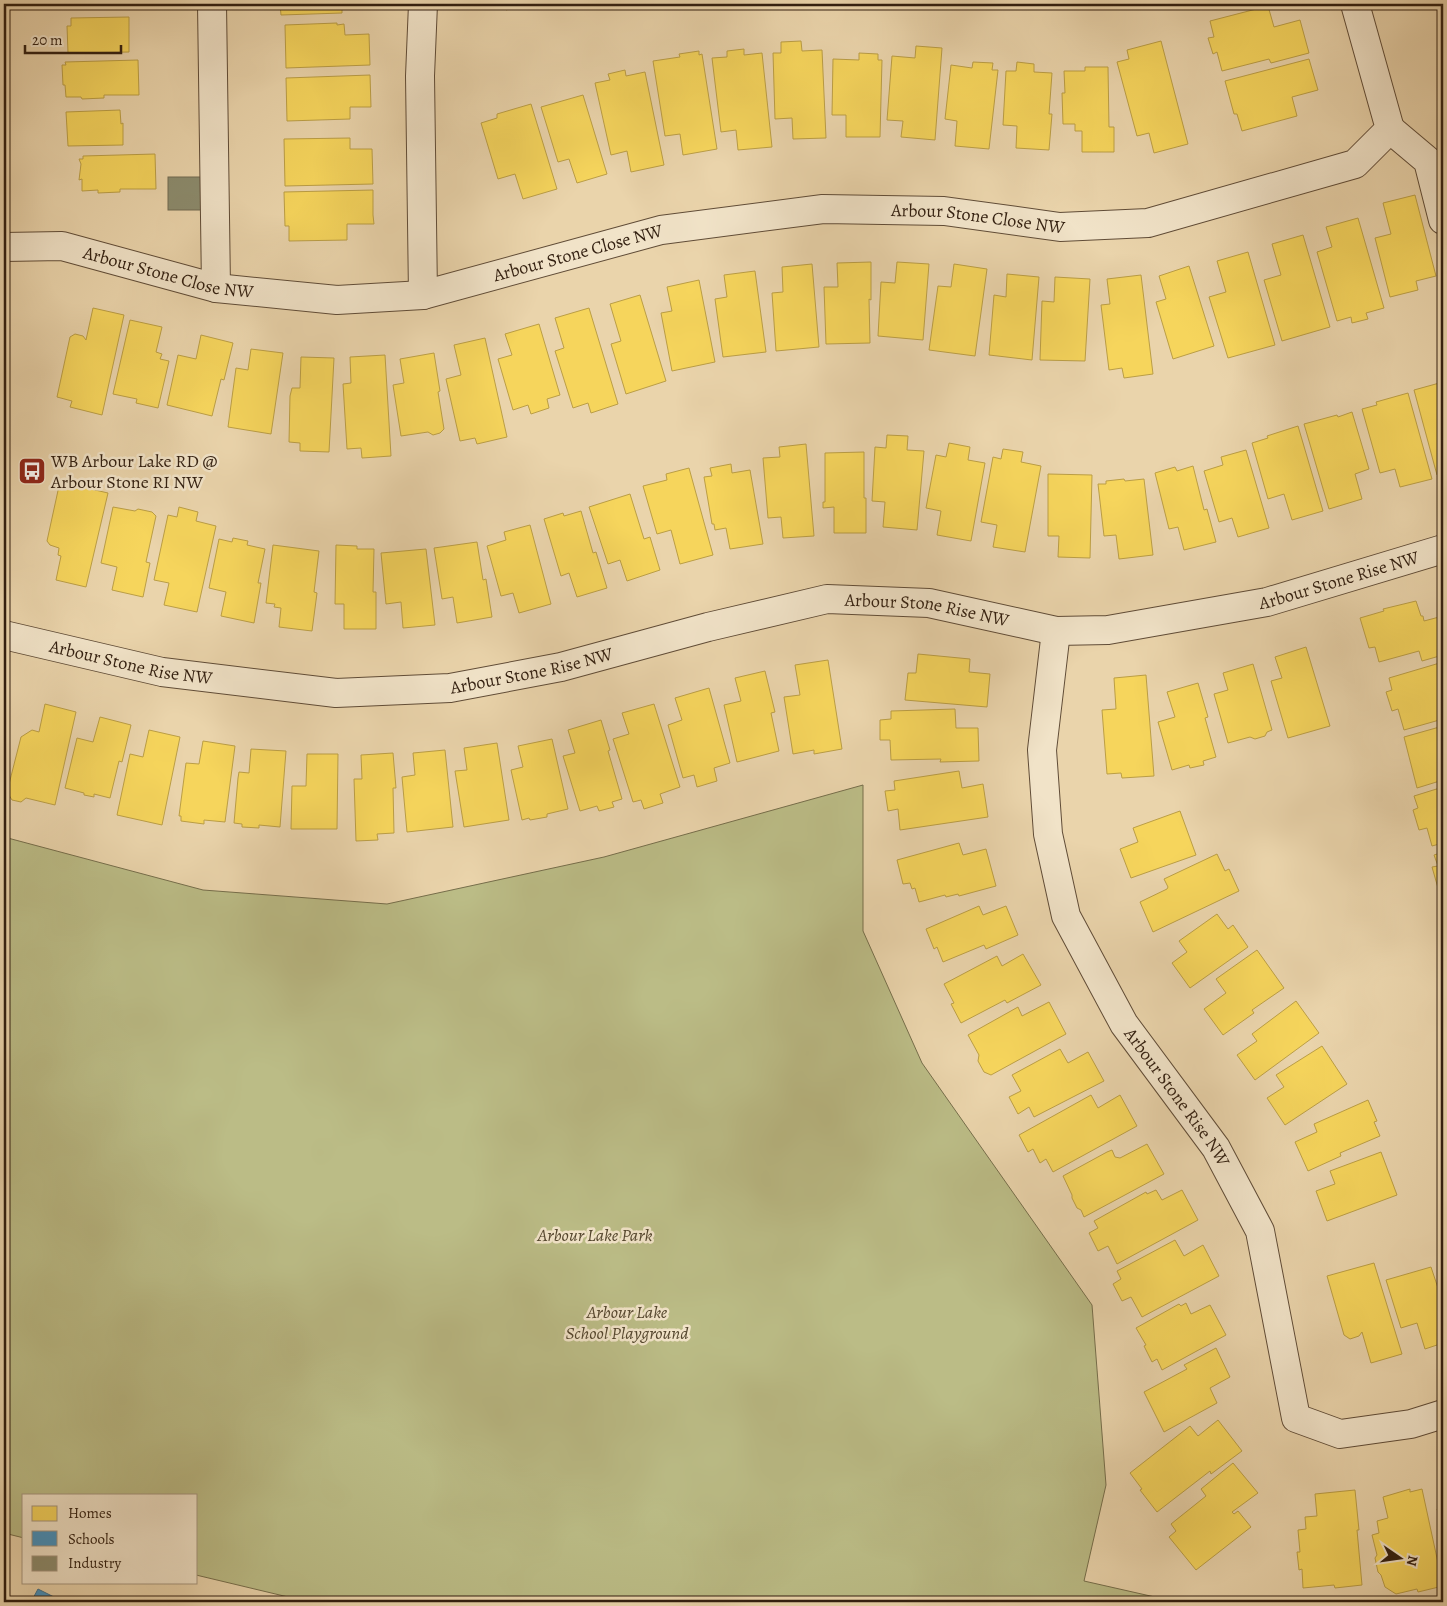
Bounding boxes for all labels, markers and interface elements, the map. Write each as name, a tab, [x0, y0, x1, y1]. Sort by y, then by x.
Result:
scale bar	[25, 22, 121, 54]
text: 20 m	[32, 30, 63, 50]
street label: Arbour Stone Close NW	[890, 198, 1067, 240]
street label: Arbour Stone Close NW	[490, 218, 666, 288]
street label: Arbour Stone Close NW	[80, 240, 255, 304]
place label: WB Arbour Lake RD @ Arbour Stone RI NW	[50, 449, 217, 494]
bus stop icon: WB Arbour Lake RD @ Arbour Stone RI NW	[17, 456, 47, 486]
street label: Arbour Stone Rise NW	[1256, 545, 1422, 615]
street label: Arbour Stone Rise NW	[843, 588, 1012, 632]
street label: Arbour Stone Rise NW	[46, 634, 214, 690]
street label: Arbour Stone Rise NW	[447, 641, 616, 700]
street label: Arbour Stone Rise NW	[1118, 1022, 1236, 1171]
park label: Arbour Lake Park	[537, 1223, 652, 1247]
park label: Arbour Lake School Playground	[565, 1300, 689, 1345]
legend	[22, 1494, 198, 1584]
text: Homes	[68, 1503, 112, 1523]
text: Schools	[68, 1529, 115, 1549]
north arrow	[1374, 1534, 1424, 1584]
text: Industry	[68, 1553, 122, 1573]
text: N	[1402, 1554, 1423, 1568]

